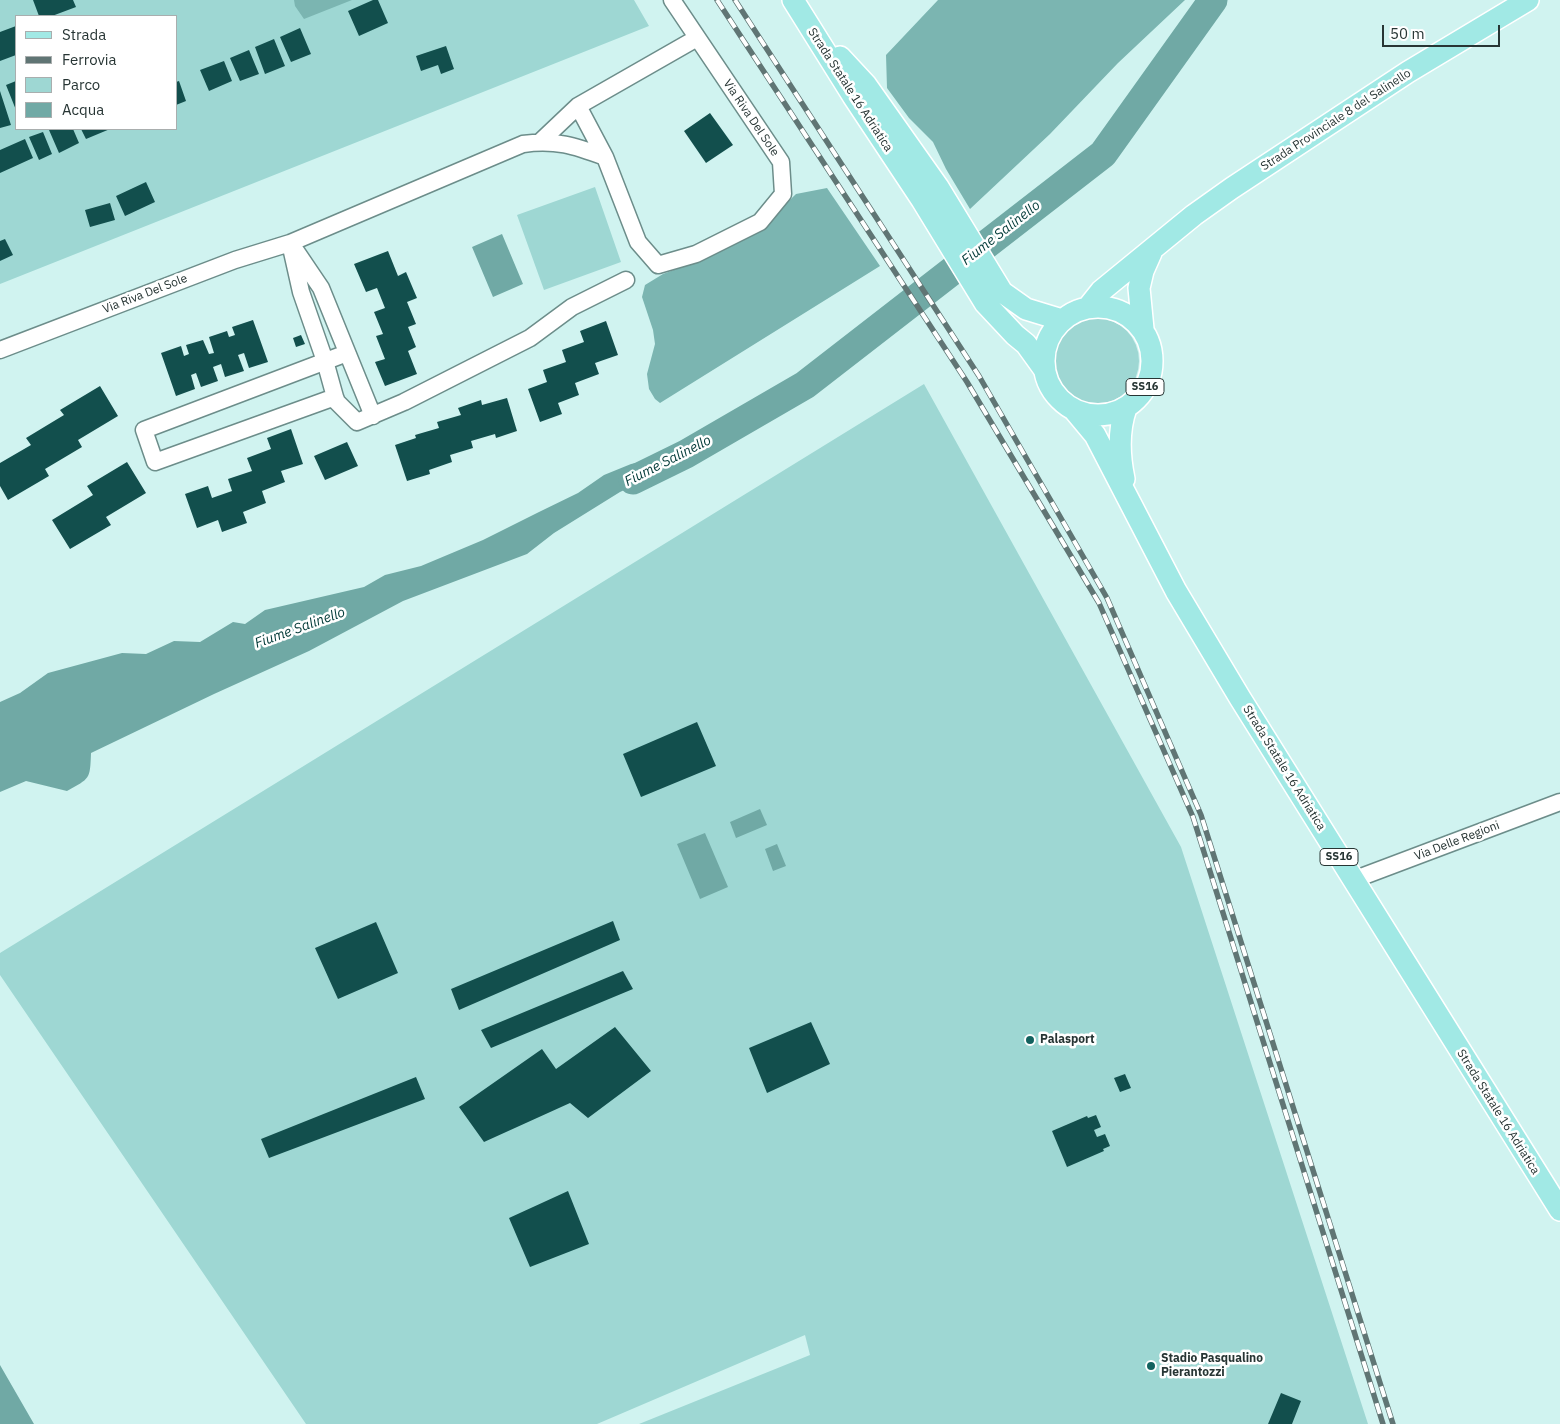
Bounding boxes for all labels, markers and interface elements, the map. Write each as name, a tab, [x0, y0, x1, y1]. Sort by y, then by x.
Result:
legend	[15, 15, 178, 130]
scale bar	[1385, 15, 1502, 47]
text: 50 m	[1390, 24, 1425, 43]
text: Strada	[62, 25, 106, 44]
street label: Strada Statale 16 Adriatica	[805, 26, 895, 154]
text: Ferrovia	[62, 50, 117, 69]
street label: Strada Provinciale 8 del Salinello	[1258, 66, 1414, 174]
text: Parco	[62, 75, 100, 94]
street label: Via Riva Del Sole	[720, 77, 782, 159]
text: Acqua	[62, 100, 104, 119]
water label: Fiume Salinello	[958, 197, 1044, 269]
street label: Via Riva Del Sole	[101, 271, 189, 317]
road number: SS16	[1126, 378, 1164, 396]
water label: Fiume Salinello	[622, 432, 714, 490]
water label: Fiume Salinello	[252, 604, 348, 652]
street label: Strada Statale 16 Adriatica	[1240, 703, 1328, 833]
street label: Via Delle Regioni	[1412, 818, 1502, 864]
road number: SS16	[1320, 849, 1358, 866]
place label: Palasport	[1040, 1033, 1095, 1047]
marker: Palasport	[1024, 1034, 1036, 1046]
street label: Strada Statale 16 Adriatica	[1454, 1047, 1542, 1177]
place label: Stadio Pasqualino Pierantozzi	[1161, 1352, 1263, 1380]
marker: Stadio Pasqualino Pierantozzi	[1145, 1360, 1157, 1372]

